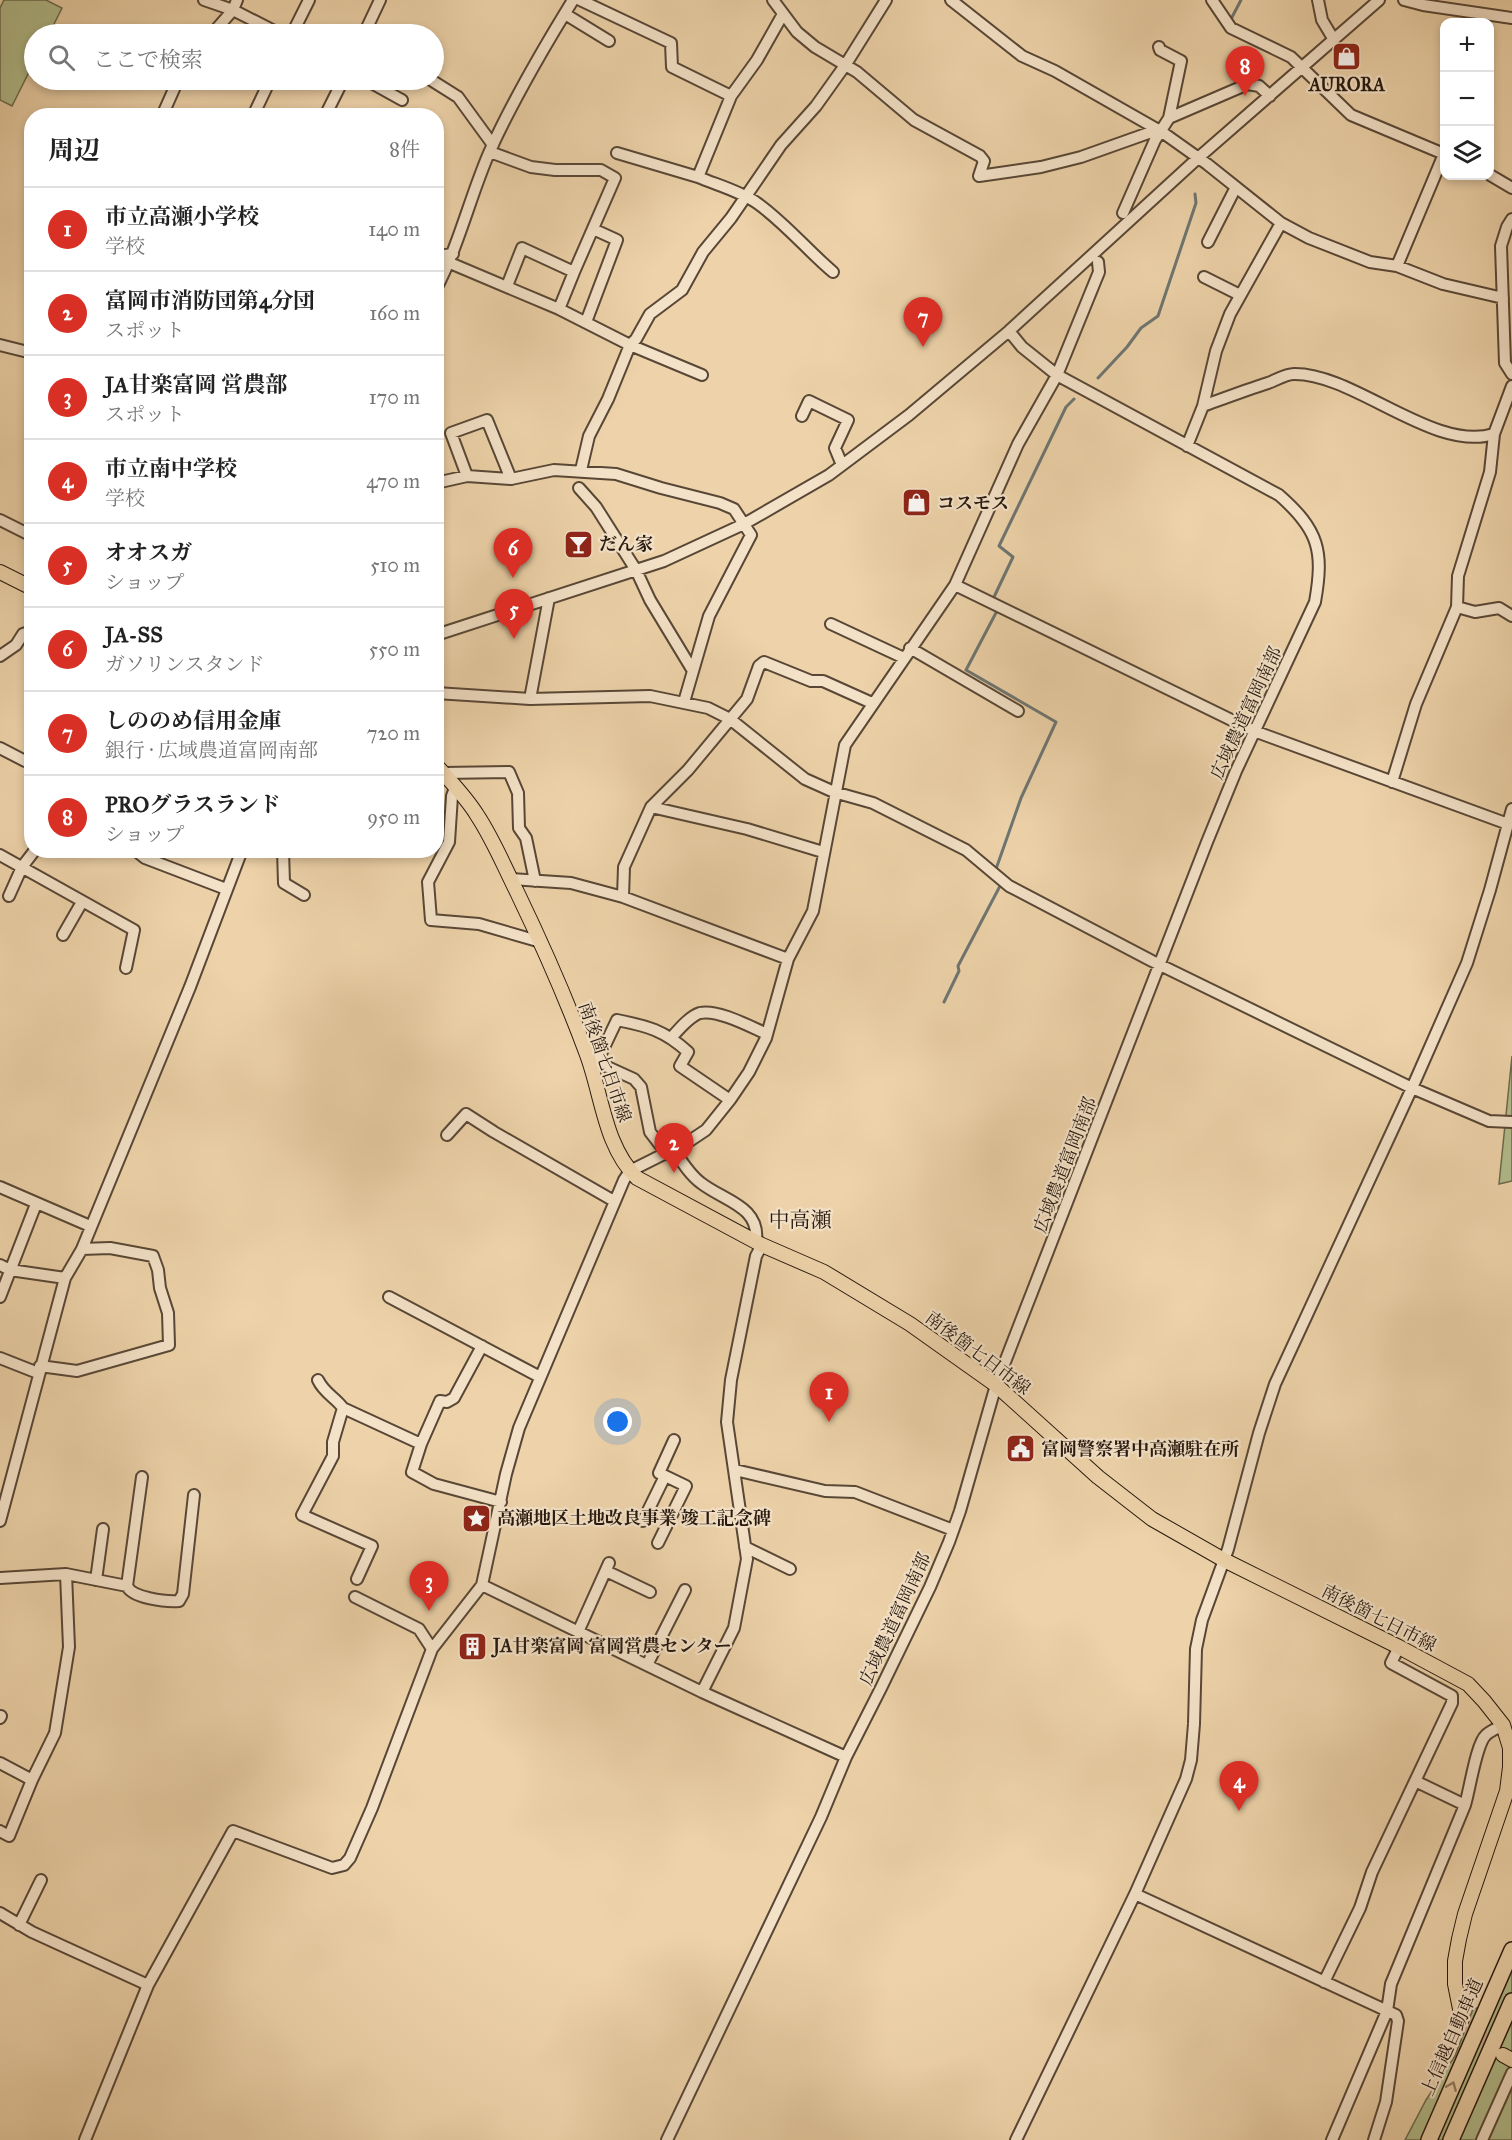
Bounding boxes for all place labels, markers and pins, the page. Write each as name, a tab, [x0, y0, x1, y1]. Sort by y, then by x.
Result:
shop icon: AURORA	[1331, 40, 1363, 72]
pin: 8	[1226, 46, 1264, 96]
place label: AURORA	[1308, 74, 1386, 96]
pin: 7	[904, 298, 942, 347]
shop icon: コスモス	[900, 487, 932, 519]
place label: コスモス	[937, 492, 1009, 514]
pin: 6	[494, 528, 532, 578]
bar icon: だん家	[562, 528, 594, 560]
place label: だん家	[599, 533, 653, 555]
pin: 5	[494, 590, 534, 639]
pin: 2	[654, 1124, 694, 1173]
pin: 1	[810, 1372, 848, 1422]
public building icon: 富岡警察署中高瀬駐在所	[1004, 1433, 1036, 1465]
place label: 富岡警察署中高瀬駐在所	[1041, 1438, 1239, 1460]
place icon: 高瀬地区土地改良事業 竣工記念碑	[460, 1502, 492, 1534]
place label: 高瀬地区土地改良事業 竣工記念碑	[497, 1507, 771, 1529]
pin: 3	[410, 1562, 448, 1611]
building icon: JA甘楽富岡 富岡営農センター	[456, 1630, 488, 1662]
place label: JA甘楽富岡 富岡営農センター	[491, 1635, 731, 1658]
pin: 4	[1220, 1762, 1258, 1811]

